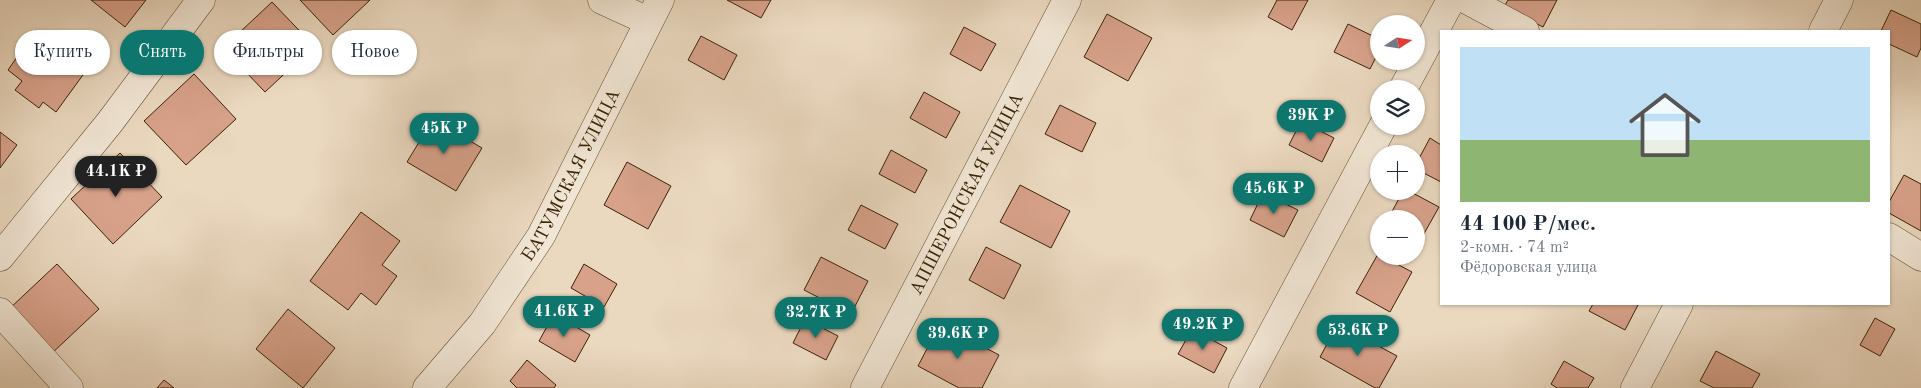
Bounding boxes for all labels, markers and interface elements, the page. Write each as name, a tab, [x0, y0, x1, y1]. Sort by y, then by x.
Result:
north arrow	[1370, 15, 1425, 70]
map controls	[1370, 15, 1425, 265]
chip: Купить	[15, 30, 110, 75]
chip: Снять	[120, 30, 204, 75]
chip: Фильтры	[214, 30, 322, 75]
chip: Новое	[332, 30, 417, 75]
button: layers	[1370, 80, 1425, 135]
icon: home	[1620, 80, 1710, 170]
street label: БАТУМСКАЯ УЛИЦА	[519, 86, 624, 265]
street label: АПШЕРОНСКАЯ УЛИЦА	[907, 90, 1027, 298]
pin: 39K ₽	[1276, 100, 1346, 142]
text: 39K ₽	[1288, 108, 1334, 124]
pin: 45K ₽	[409, 112, 479, 155]
text: 45K ₽	[421, 121, 467, 137]
button: +	[1370, 145, 1425, 200]
pin: 44.1K ₽	[70, 156, 162, 198]
text: 44.1K ₽	[86, 164, 146, 180]
pin: 45.6K ₽	[1228, 172, 1320, 215]
text: 45.6K ₽	[1244, 181, 1304, 197]
button: −	[1370, 210, 1425, 265]
text: 44 100 ₽/мес.	[1460, 214, 1596, 235]
text: 2-комн. · 74 m²	[1460, 240, 1569, 256]
text: Фёдоровская улица	[1460, 260, 1597, 276]
pin: 41.6K ₽	[518, 296, 610, 338]
pin: 32.7K ₽	[770, 296, 862, 339]
text: 41.6K ₽	[534, 304, 594, 320]
text: 32.7K ₽	[786, 305, 846, 321]
pin: 49.2K ₽	[1157, 308, 1249, 351]
pin: 53.6K ₽	[1312, 314, 1404, 357]
text: 49.2K ₽	[1173, 317, 1233, 333]
pin: 39.6K ₽	[912, 318, 1004, 360]
text: 53.6K ₽	[1328, 323, 1388, 339]
text: 39.6K ₽	[928, 326, 988, 342]

